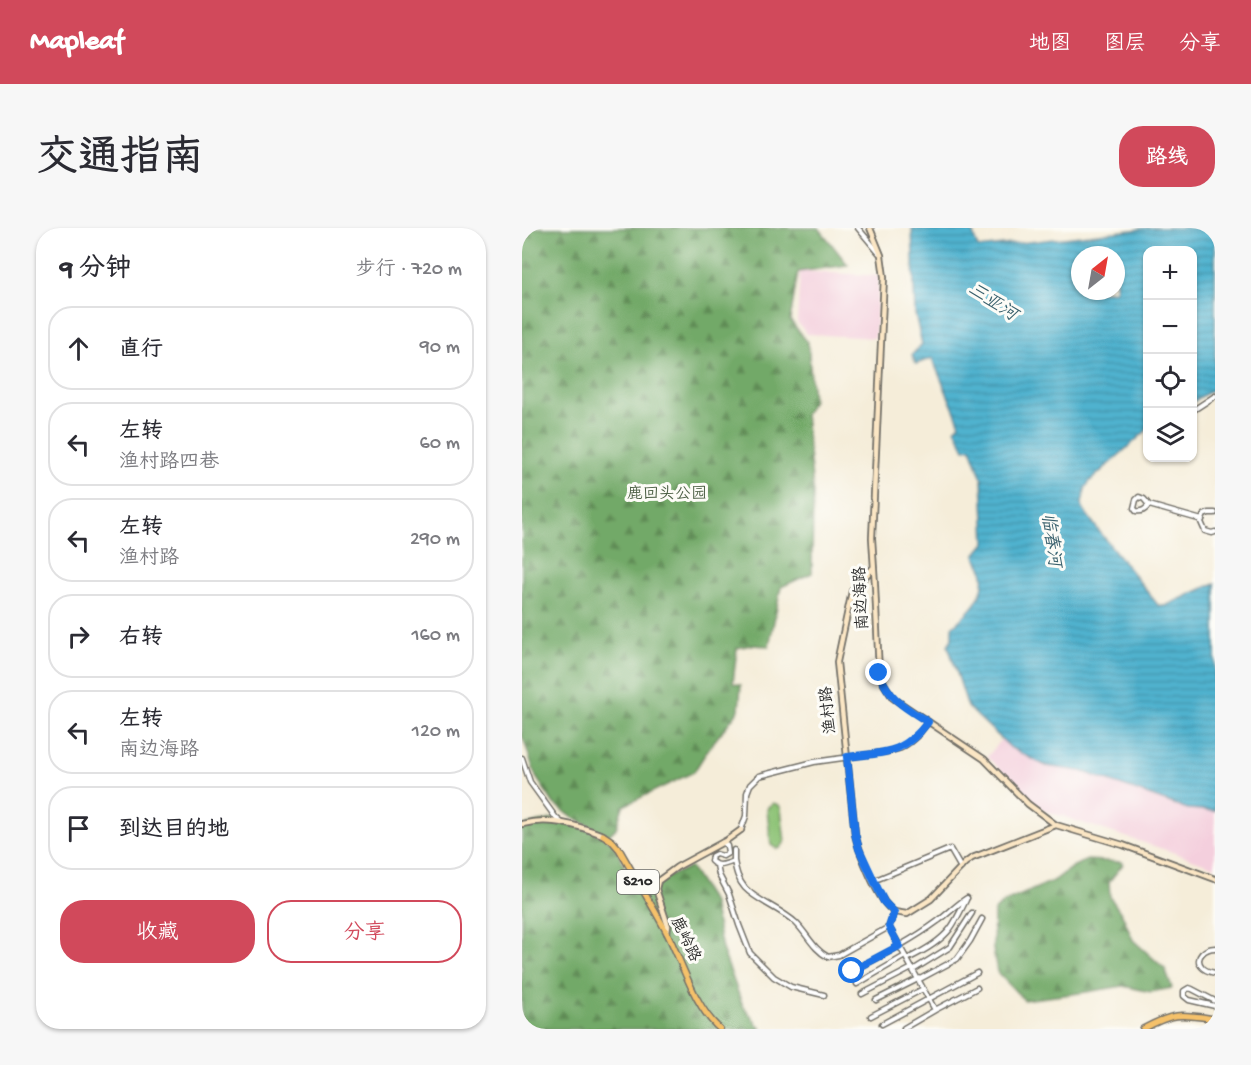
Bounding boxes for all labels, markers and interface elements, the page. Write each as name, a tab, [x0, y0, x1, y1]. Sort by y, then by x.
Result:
text: Mapleaf	[30, 26, 124, 59]
text: 地图	[1029, 33, 1071, 58]
text: 图层	[1104, 33, 1146, 58]
text: 分享	[1179, 33, 1221, 58]
button: 路线	[1119, 126, 1215, 187]
text: 交通指南	[36, 137, 204, 186]
north arrow	[1071, 246, 1125, 300]
map controls	[1143, 246, 1197, 462]
button: +	[1143, 246, 1197, 300]
text: 9 分钟	[60, 255, 131, 286]
text: 步行 · 720 m	[356, 259, 462, 282]
water label: 三亚河	[964, 279, 1023, 328]
button: −	[1143, 300, 1197, 354]
icon: ahead	[62, 332, 95, 365]
text: 90 m	[420, 337, 460, 360]
text: 直行	[119, 338, 163, 364]
button: locate	[1143, 354, 1197, 408]
button: layers	[1143, 408, 1197, 462]
text: 左转	[119, 420, 163, 446]
icon: left	[62, 428, 95, 461]
text: 60 m	[420, 433, 460, 456]
text: 渔村路四巷	[119, 452, 219, 475]
park label: 鹿回头公园	[627, 484, 707, 505]
water label: 临春河	[1036, 512, 1066, 571]
text: 左转	[119, 516, 163, 542]
icon: left	[62, 524, 95, 557]
text: 290 m	[410, 529, 460, 552]
text: 渔村路	[119, 548, 179, 571]
street label: 南边海路	[850, 566, 874, 631]
icon: right	[62, 620, 95, 653]
text: 160 m	[411, 625, 460, 648]
text: 右转	[119, 626, 163, 652]
route end	[865, 659, 891, 685]
street label: 渔村路	[816, 685, 842, 735]
text: 左转	[119, 708, 163, 734]
icon: left	[62, 716, 95, 749]
text: 120 m	[412, 721, 460, 744]
text: 南边海路	[119, 740, 199, 763]
icon: arrive	[62, 812, 95, 845]
text: 到达目的地	[119, 818, 229, 844]
road number: S210	[617, 870, 659, 894]
button: 收藏	[60, 900, 255, 963]
button: 分享	[267, 900, 462, 963]
street label: 鹿岭路	[665, 913, 705, 966]
route start	[838, 957, 864, 983]

